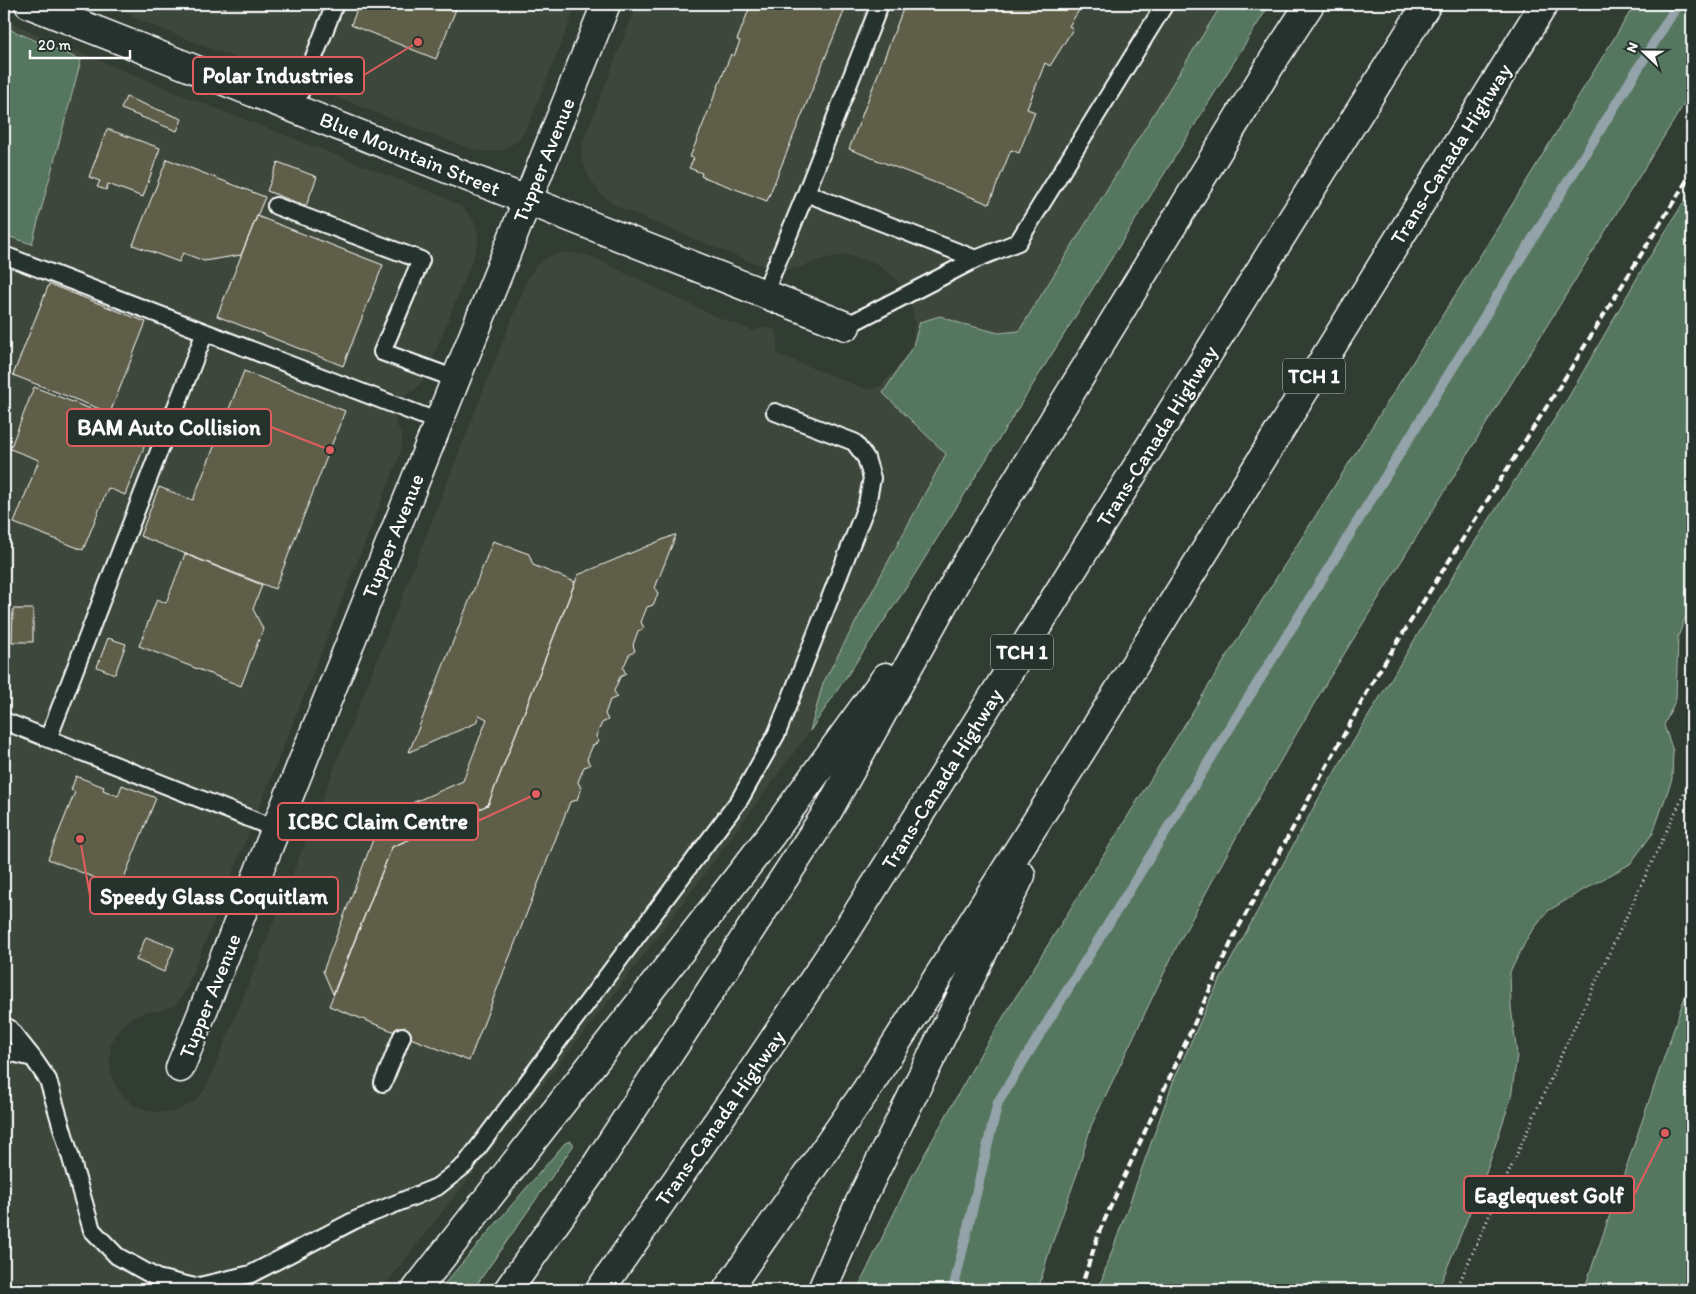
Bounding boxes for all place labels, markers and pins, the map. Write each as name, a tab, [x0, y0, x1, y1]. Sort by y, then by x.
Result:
callout: Polar Industries	[193, 57, 364, 94]
callout: BAM Auto Collision	[67, 409, 271, 446]
callout: ICBC Claim Centre	[278, 803, 478, 840]
callout: Speedy Glass Coquitlam	[90, 877, 338, 914]
callout: Eaglequest Golf	[1464, 1176, 1634, 1213]

